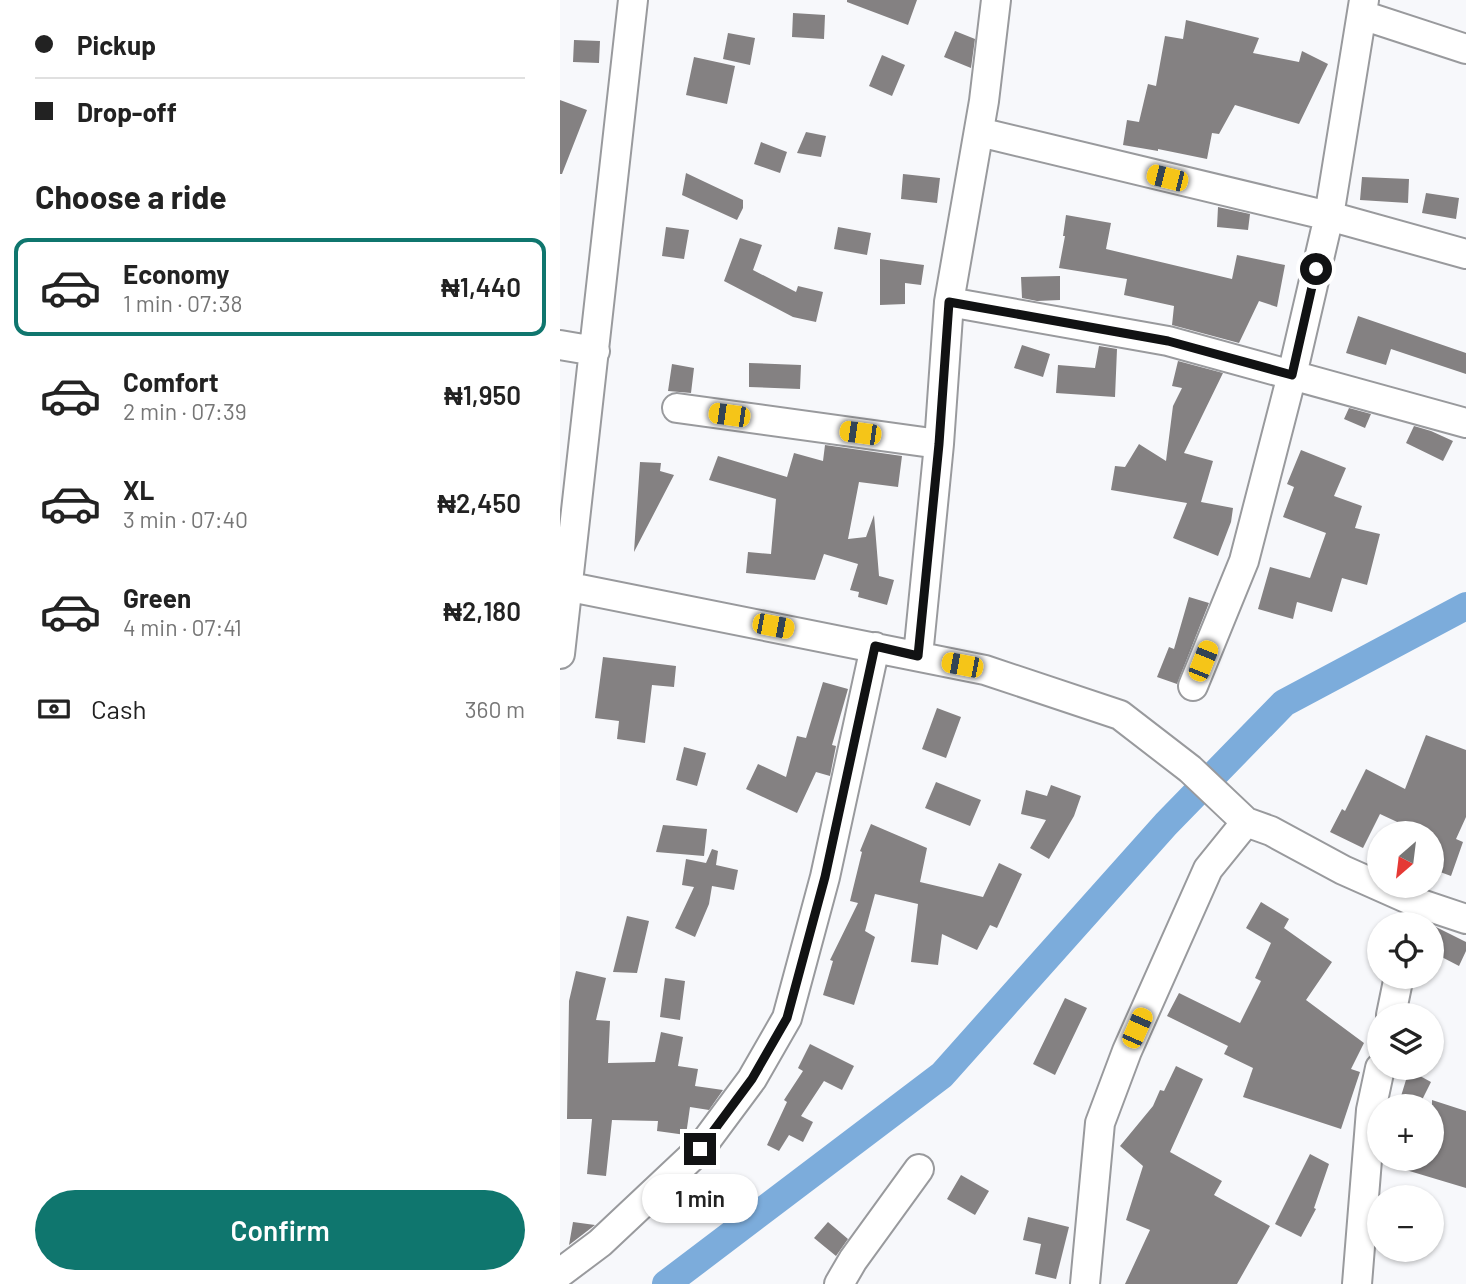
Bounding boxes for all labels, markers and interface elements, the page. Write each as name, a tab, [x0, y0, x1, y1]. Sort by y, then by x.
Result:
text: Pickup	[77, 29, 156, 60]
text: Drop-off	[77, 96, 177, 127]
car	[1145, 163, 1190, 193]
text: Choose a ride	[35, 177, 227, 215]
route start	[1300, 253, 1332, 285]
icon: car	[39, 256, 102, 319]
text: Economy	[123, 258, 229, 289]
text: ₦1,440	[441, 271, 521, 302]
text: 1 min · 07:38	[123, 289, 242, 317]
icon: car	[39, 364, 102, 427]
text: Comfort	[123, 366, 219, 397]
text: ₦1,950	[444, 379, 521, 410]
text: 2 min · 07:39	[123, 397, 247, 425]
car	[707, 402, 752, 428]
car	[838, 420, 883, 446]
icon: car	[39, 472, 102, 535]
text: XL	[123, 474, 154, 505]
text: ₦2,450	[437, 487, 521, 518]
text: 3 min · 07:40	[123, 505, 248, 533]
icon: car	[39, 580, 102, 643]
text: Green	[123, 582, 191, 613]
text: ₦2,180	[443, 595, 521, 626]
car	[751, 612, 796, 640]
text: 4 min · 07:41	[123, 613, 242, 641]
car	[1186, 638, 1221, 684]
car	[940, 651, 985, 679]
icon: cash	[35, 690, 73, 728]
text: Cash	[91, 693, 146, 724]
text: 360 m	[465, 695, 525, 723]
north arrow	[1367, 821, 1444, 898]
map controls	[1367, 821, 1444, 1262]
button: locate	[1367, 912, 1444, 989]
button: layers	[1367, 1003, 1444, 1080]
car	[1119, 1005, 1156, 1051]
button: +	[1367, 1094, 1444, 1171]
route end	[684, 1133, 716, 1165]
callout: 1 min	[642, 1174, 758, 1222]
text: 1 min	[675, 1184, 725, 1212]
button: −	[1367, 1185, 1444, 1262]
button: Confirm	[35, 1190, 525, 1270]

